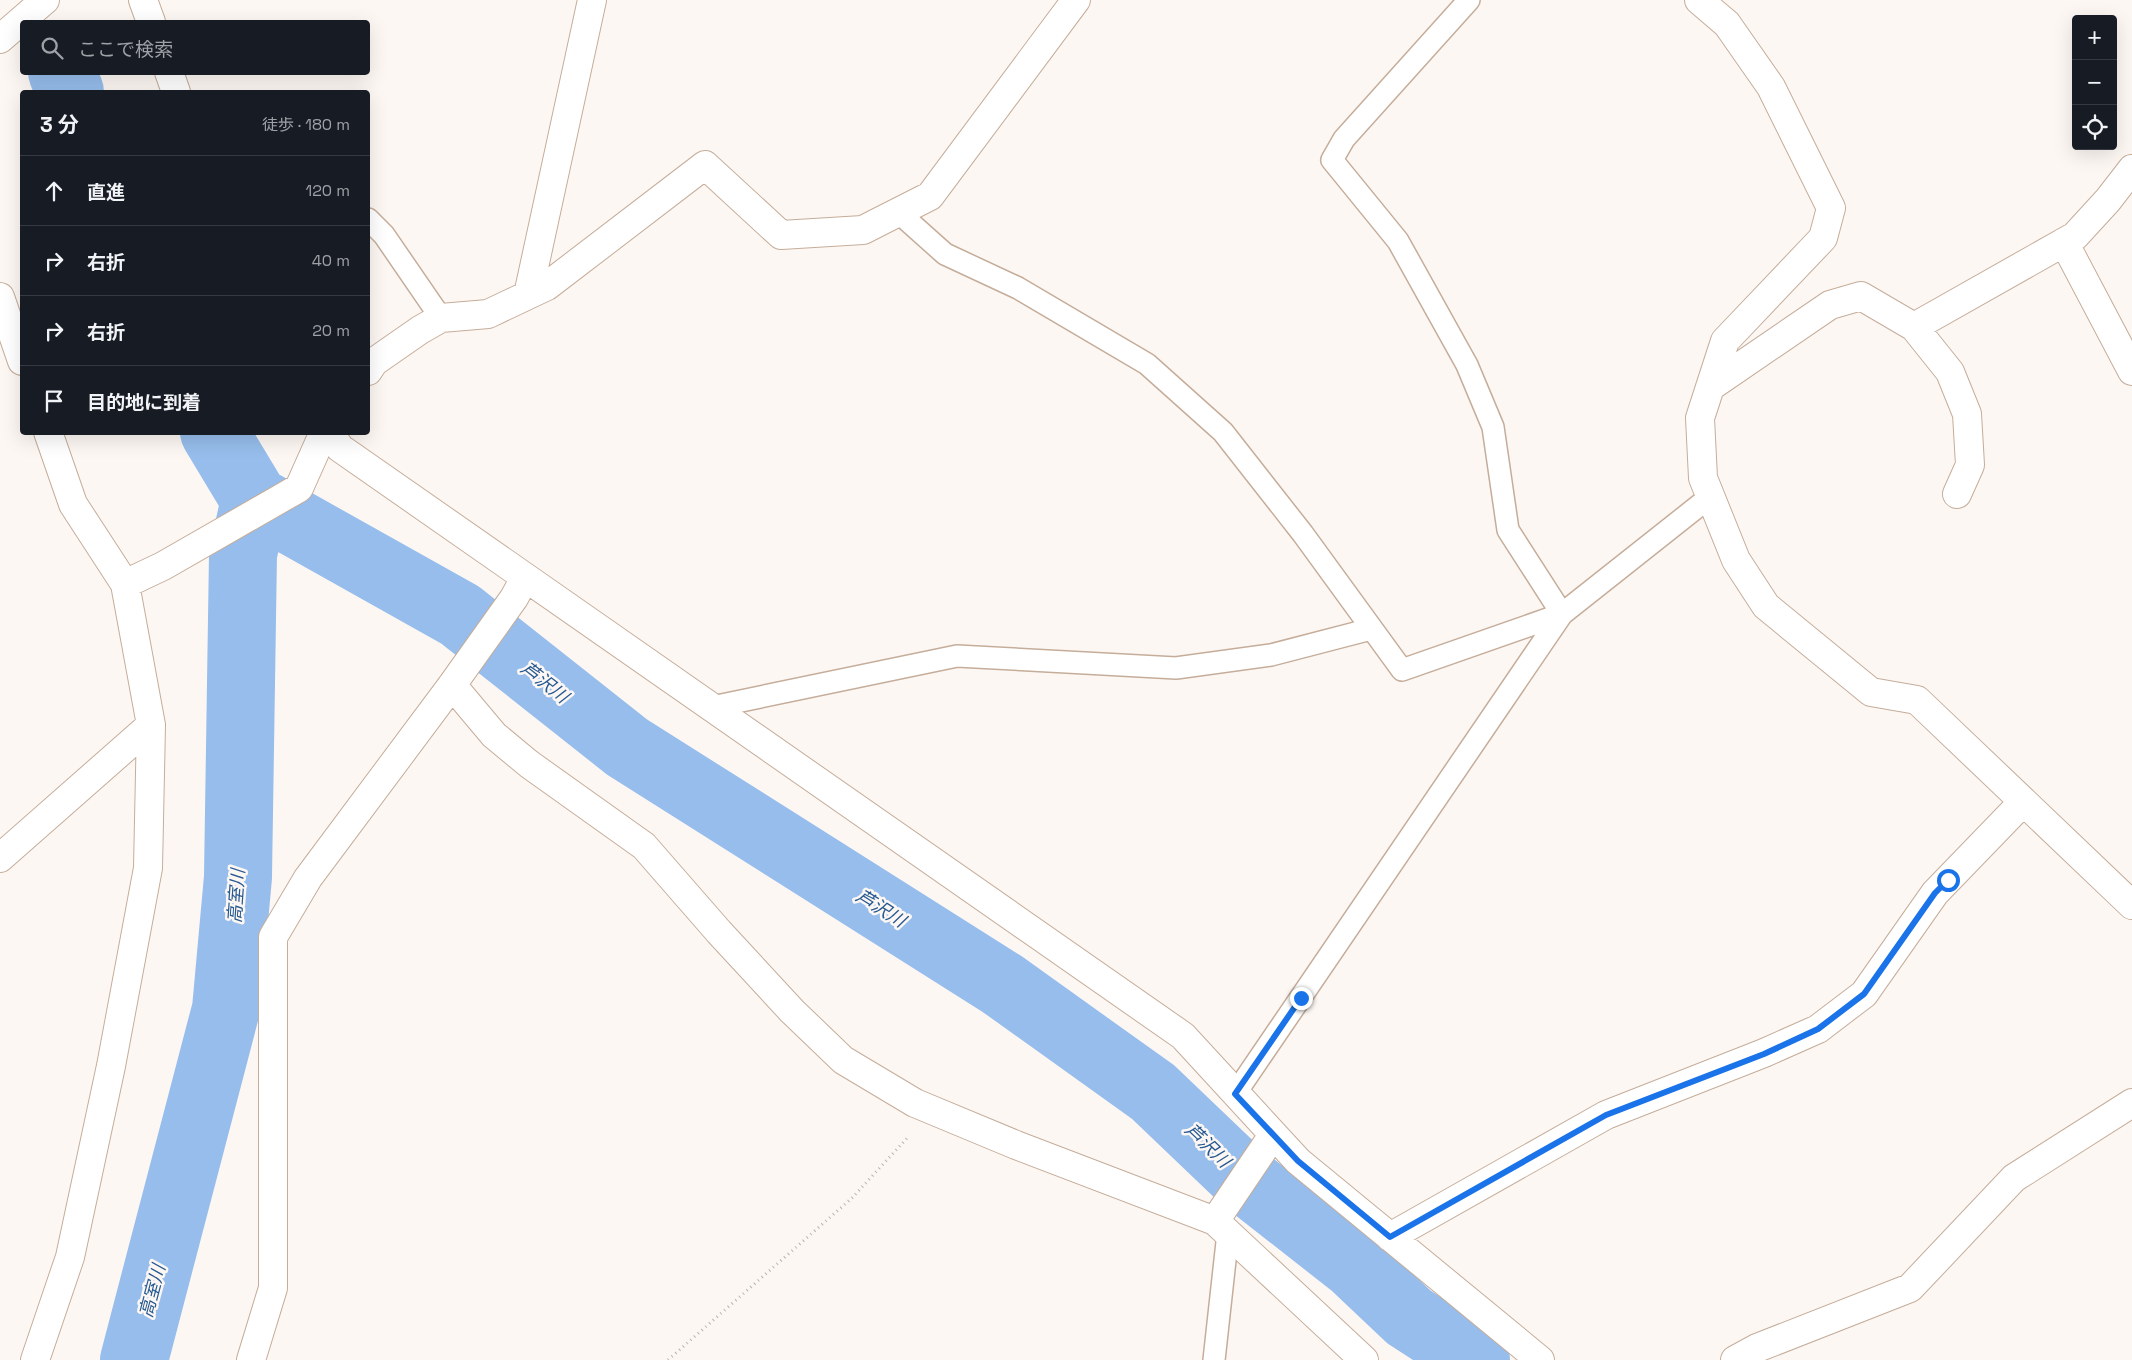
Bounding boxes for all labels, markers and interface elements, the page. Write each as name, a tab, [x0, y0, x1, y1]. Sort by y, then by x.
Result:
map controls	[2072, 15, 2117, 150]
button: +	[2072, 15, 2117, 60]
search box	[20, 20, 370, 75]
icon: search	[38, 34, 66, 62]
text: ここで検索	[78, 37, 173, 62]
button: −	[2072, 60, 2117, 105]
button: locate	[2072, 105, 2117, 150]
text: 3 分	[40, 111, 79, 138]
text: 徒歩 · 180 m	[262, 114, 350, 135]
icon: ahead	[40, 177, 68, 205]
text: 直進	[87, 180, 125, 205]
text: 120 m	[306, 180, 350, 201]
icon: right	[40, 247, 68, 275]
text: 右折	[87, 250, 125, 275]
text: 40 m	[312, 250, 350, 271]
icon: right	[40, 317, 68, 345]
text: 右折	[87, 320, 125, 345]
text: 20 m	[312, 320, 350, 341]
icon: arrive	[40, 387, 68, 415]
text: 目的地に到着	[87, 390, 201, 415]
water label: 芦沢川	[517, 656, 575, 709]
water label: 高室川	[223, 866, 249, 924]
route start	[1937, 869, 1960, 892]
water label: 芦沢川	[852, 884, 912, 933]
route end	[1290, 987, 1313, 1010]
water label: 芦沢川	[1181, 1118, 1237, 1173]
water label: 高室川	[134, 1260, 171, 1320]

